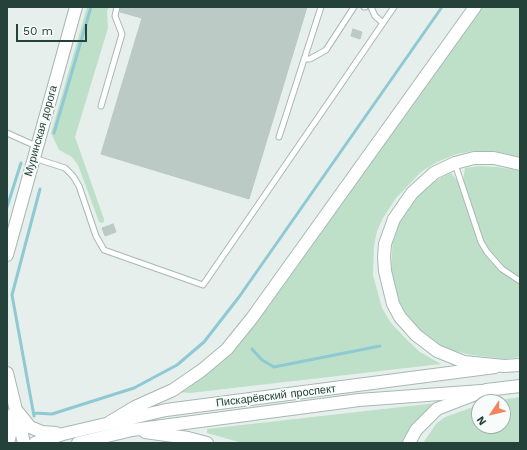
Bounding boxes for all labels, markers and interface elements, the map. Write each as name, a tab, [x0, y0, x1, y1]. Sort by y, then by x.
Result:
scale bar	[18, 16, 89, 42]
text: 50 m	[23, 24, 53, 38]
street label: Муринская дорога	[22, 84, 60, 178]
street label: Пискарёвский проспект	[215, 382, 337, 410]
north arrow	[471, 394, 511, 434]
text: N	[474, 414, 489, 428]

